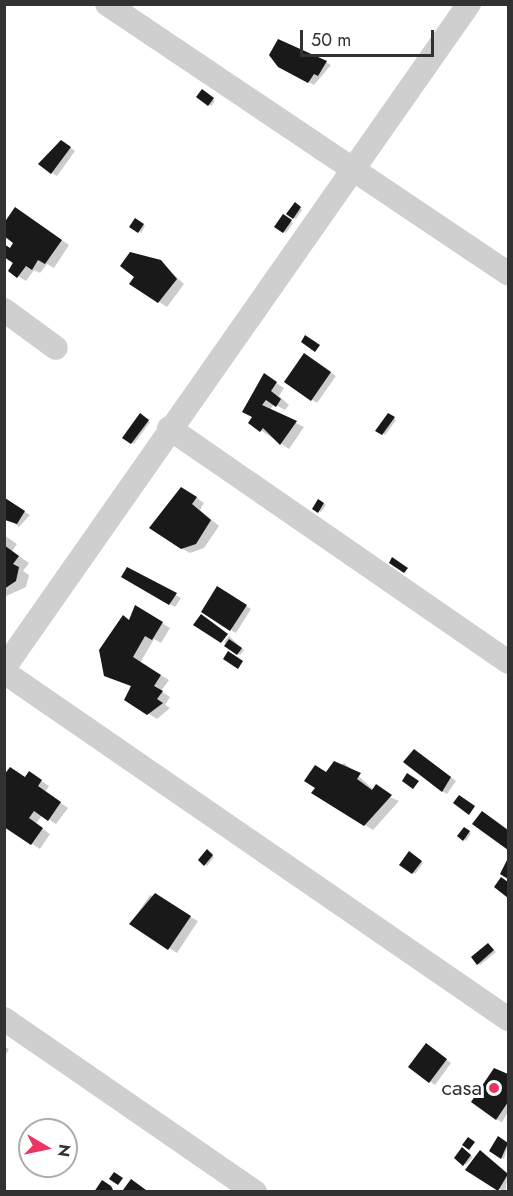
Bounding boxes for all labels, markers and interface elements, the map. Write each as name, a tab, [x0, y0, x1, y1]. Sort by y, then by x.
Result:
scale bar	[303, 18, 436, 56]
text: 50 m	[311, 27, 351, 53]
place label: casa	[441, 1075, 482, 1101]
marker: casa	[487, 1081, 501, 1095]
north arrow	[18, 1118, 78, 1178]
text: N	[52, 1143, 77, 1159]

